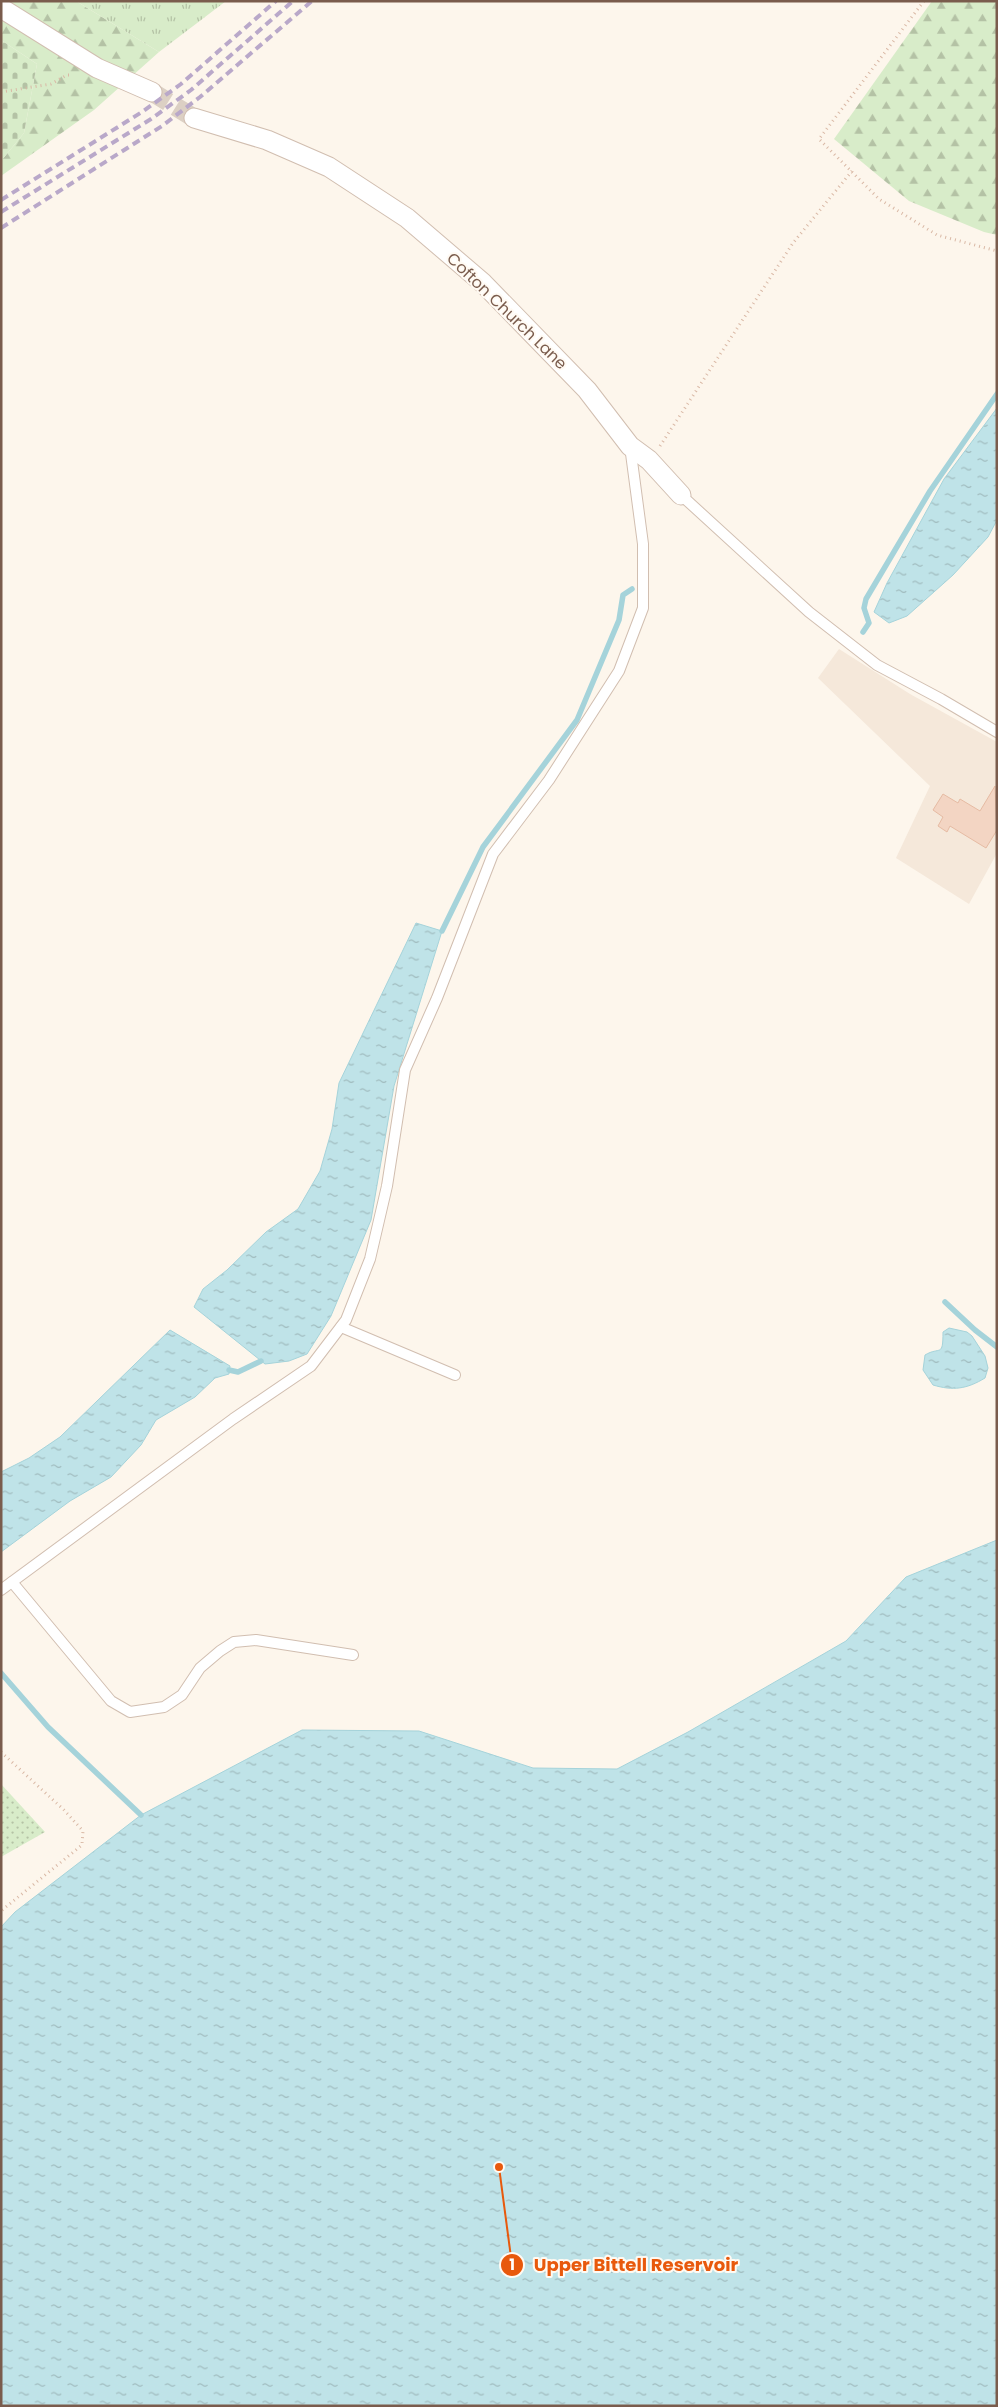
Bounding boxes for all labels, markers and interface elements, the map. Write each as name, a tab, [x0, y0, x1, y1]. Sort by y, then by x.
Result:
street label: Cofton Church Lane	[442, 247, 572, 375]
callout: Upper Bittell Reservoir	[499, 2248, 748, 2281]
text: Upper Bittell Reservoir	[534, 2252, 739, 2277]
text: 1	[509, 2254, 515, 2275]

